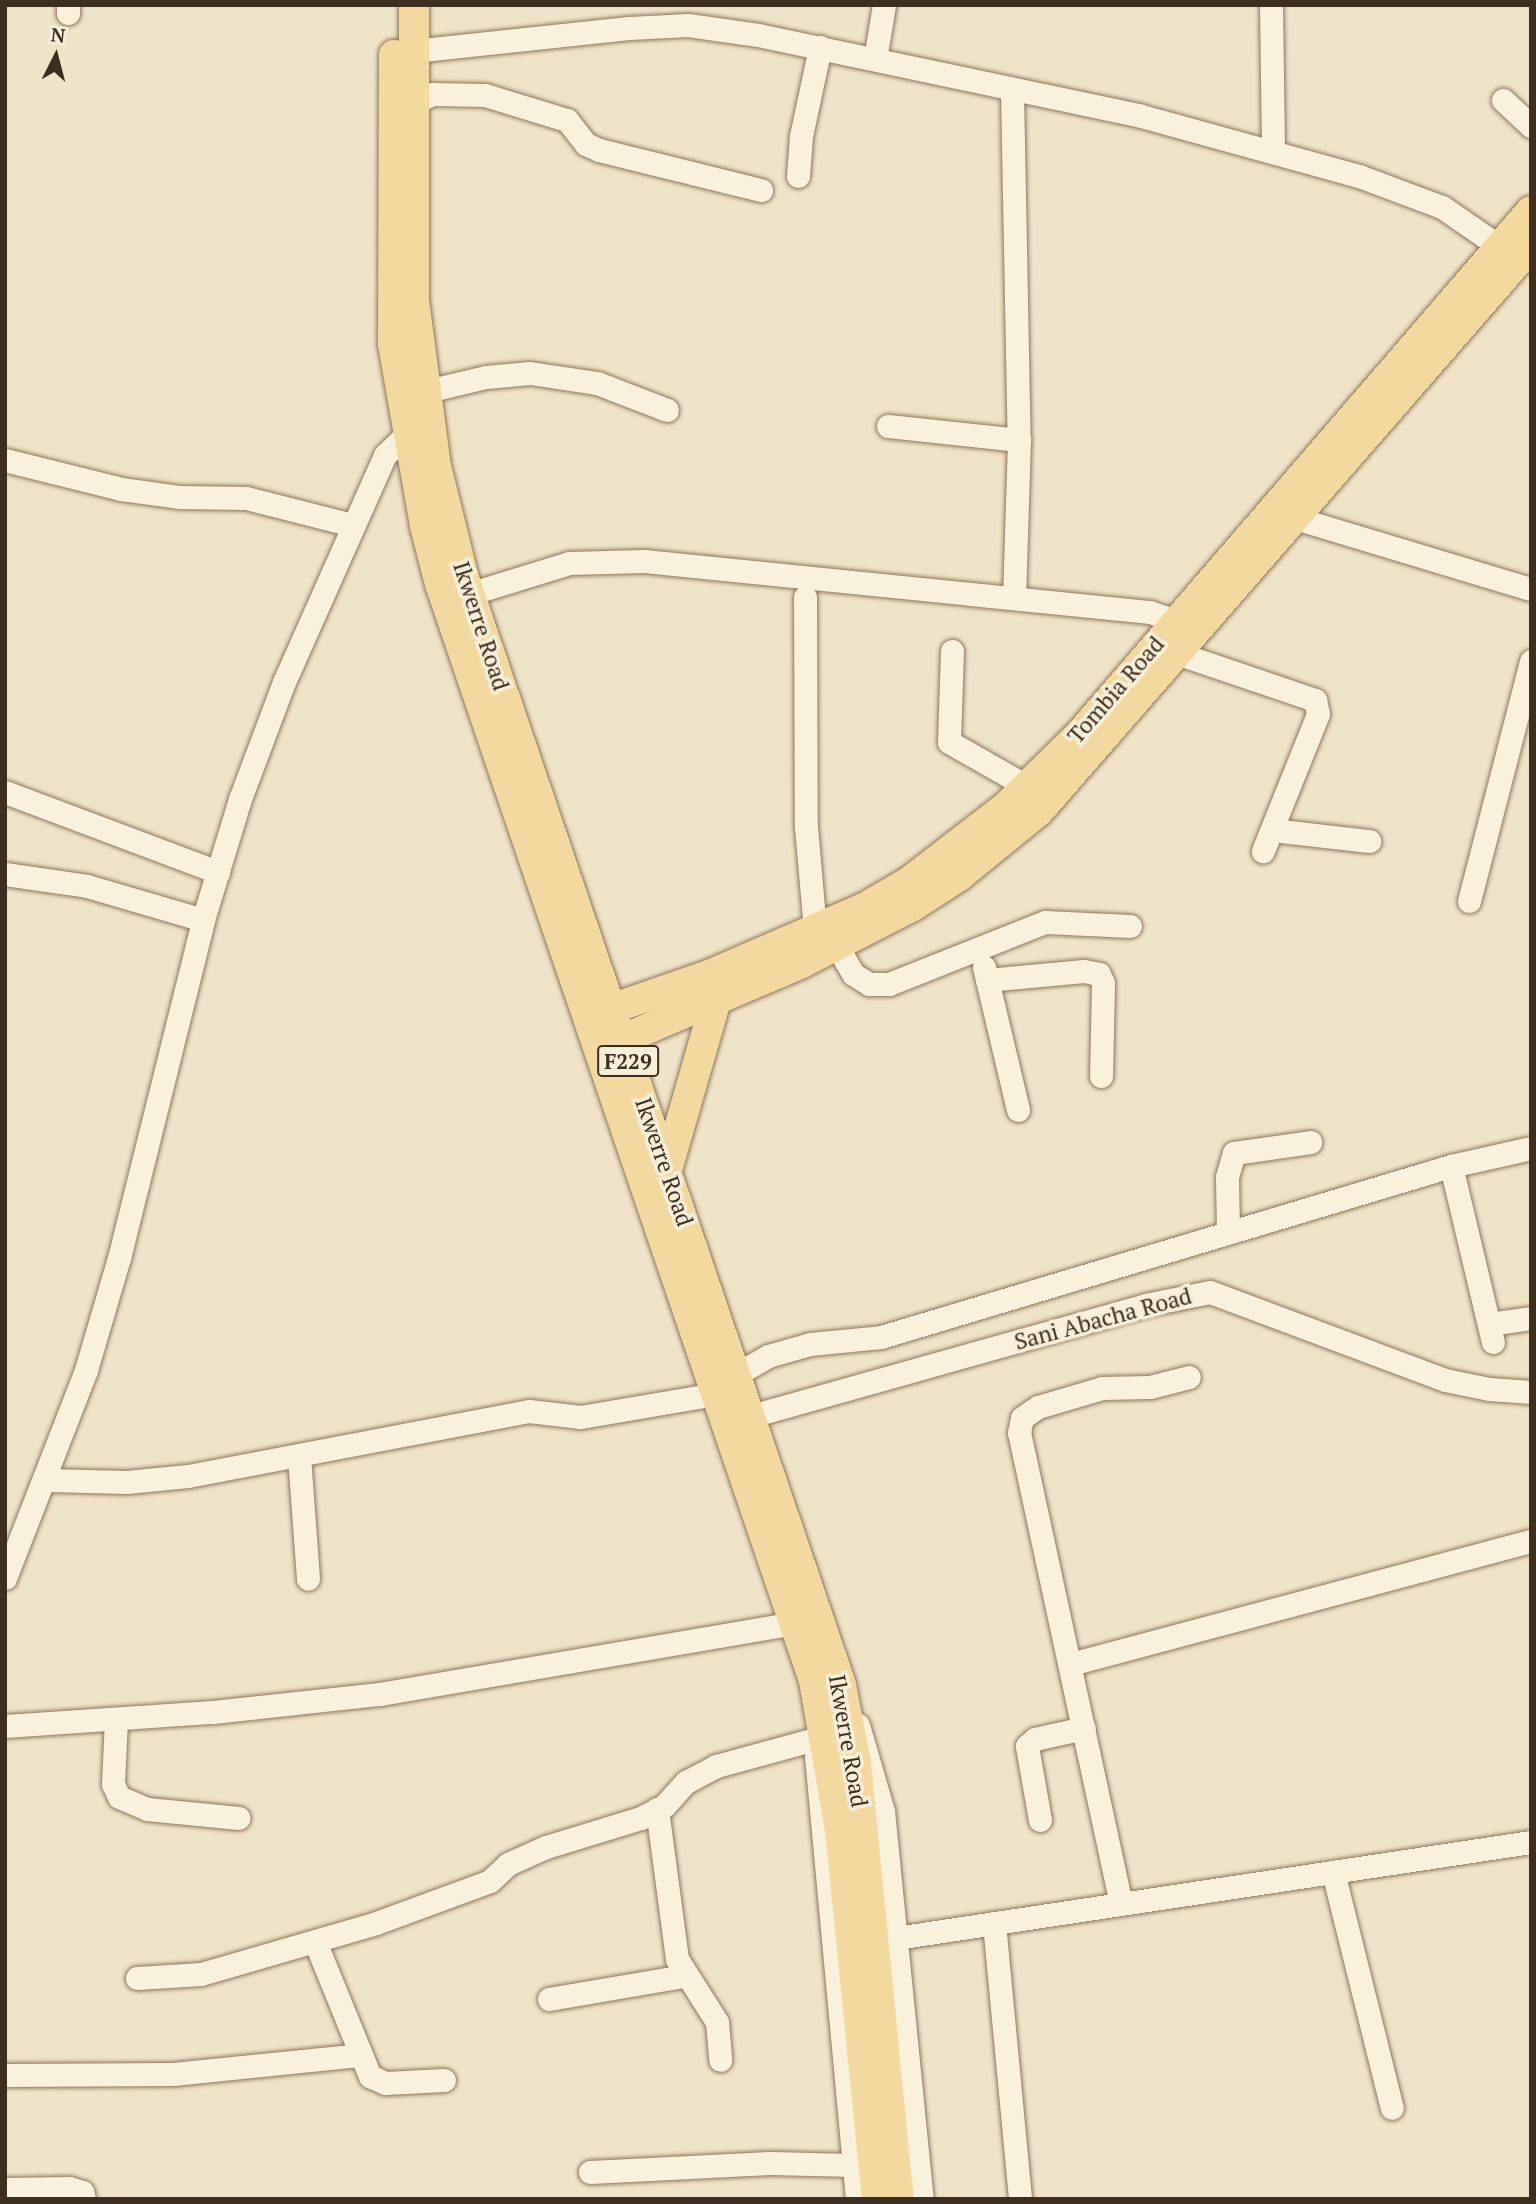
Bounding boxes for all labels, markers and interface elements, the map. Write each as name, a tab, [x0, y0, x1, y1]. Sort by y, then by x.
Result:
north arrow	[21, 21, 91, 91]
text: N	[50, 21, 67, 48]
street label: Ikwerre Road	[447, 558, 515, 694]
street label: Tombia Road	[1062, 631, 1170, 749]
road number: F229	[596, 1044, 660, 1078]
street label: Ikwerre Road	[629, 1094, 699, 1230]
street label: Sani Abacha Road	[1011, 1282, 1195, 1356]
street label: Ikwerre Road	[823, 1673, 873, 1809]

